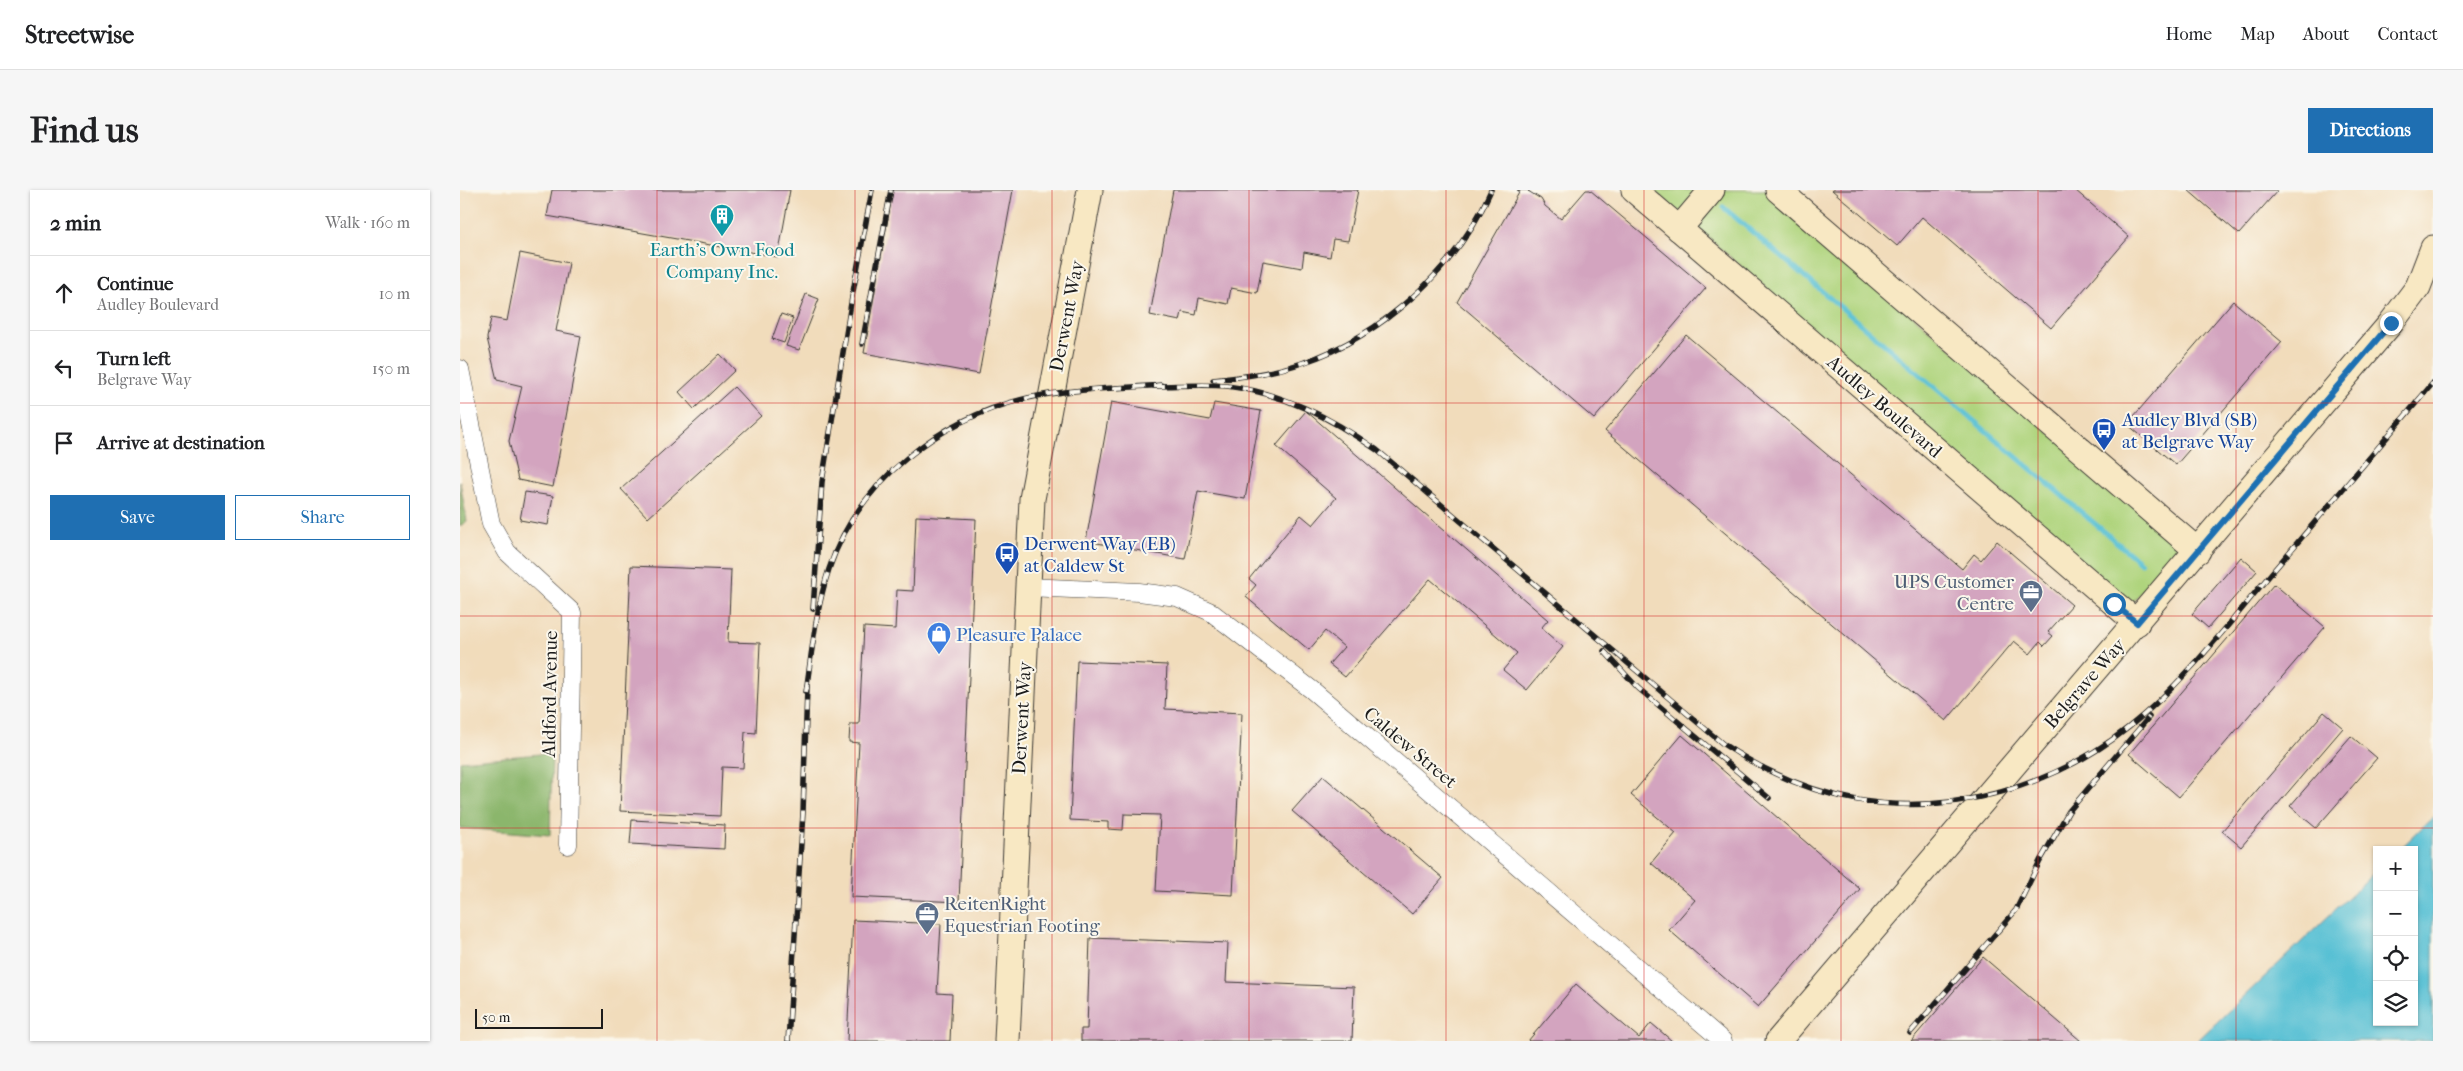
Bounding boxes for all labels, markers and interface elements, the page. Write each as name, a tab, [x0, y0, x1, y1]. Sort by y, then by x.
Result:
text: Streetwise	[25, 21, 134, 49]
text: Home	[2165, 24, 2212, 45]
text: Map	[2240, 24, 2275, 45]
text: About	[2303, 24, 2349, 45]
text: Contact	[2377, 24, 2438, 45]
button: Directions	[2308, 108, 2433, 153]
text: Find us	[30, 110, 139, 151]
building icon: Earth's Own Food Company Inc.	[709, 203, 735, 237]
text: 2 min	[50, 211, 101, 235]
text: Walk · 160 m	[325, 213, 410, 232]
place label: Earth's Own Food Company Inc.	[650, 239, 795, 283]
street label: Derwent Way	[1045, 258, 1089, 374]
text: Continue	[97, 273, 173, 295]
icon: ahead	[50, 279, 78, 307]
text: 10 m	[379, 284, 410, 303]
text: Audley Boulevard	[97, 295, 219, 314]
route end	[2380, 312, 2403, 335]
text: Turn left	[97, 348, 171, 370]
street label: Audley Boulevard	[1822, 350, 1947, 463]
icon: left	[50, 354, 78, 382]
text: 150 m	[372, 359, 410, 378]
text: Belgrave Way	[97, 370, 191, 389]
place label: Audley Blvd (SB) at Belgrave Way	[2121, 409, 2257, 453]
bus stop icon: Audley Blvd (SB) at Belgrave Way	[2091, 417, 2117, 451]
icon: arrive	[50, 429, 78, 457]
text: Arrive at destination	[97, 432, 265, 454]
button: Save	[50, 495, 225, 540]
button: Share	[235, 495, 410, 540]
place label: Derwent Way (EB) at Caldew St	[1024, 533, 1176, 577]
bus stop icon: Derwent Way (EB) at Caldew St	[994, 541, 1020, 575]
place label: UPS Customer Centre	[1894, 571, 2015, 615]
office icon: UPS Customer Centre	[2018, 579, 2044, 613]
route start	[2103, 593, 2126, 616]
shop icon: Pleasure Palace	[926, 621, 952, 655]
place label: Pleasure Palace	[956, 624, 1082, 646]
street label: Aldford Avenue	[538, 630, 562, 759]
street label: Belgrave Way	[2040, 633, 2130, 733]
street label: Derwent Way	[1008, 660, 1036, 775]
street label: Caldew Street	[1359, 702, 1462, 793]
map controls	[2373, 846, 2418, 1026]
button: +	[2373, 846, 2418, 891]
button: −	[2373, 891, 2418, 936]
place label: ReitenRight Equestrian Footing	[944, 893, 1101, 937]
office icon: ReitenRight Equestrian Footing	[914, 901, 940, 935]
button: locate	[2373, 936, 2418, 981]
button: layers	[2373, 981, 2418, 1026]
scale bar	[475, 1006, 602, 1029]
text: 50 m	[482, 1009, 510, 1026]

